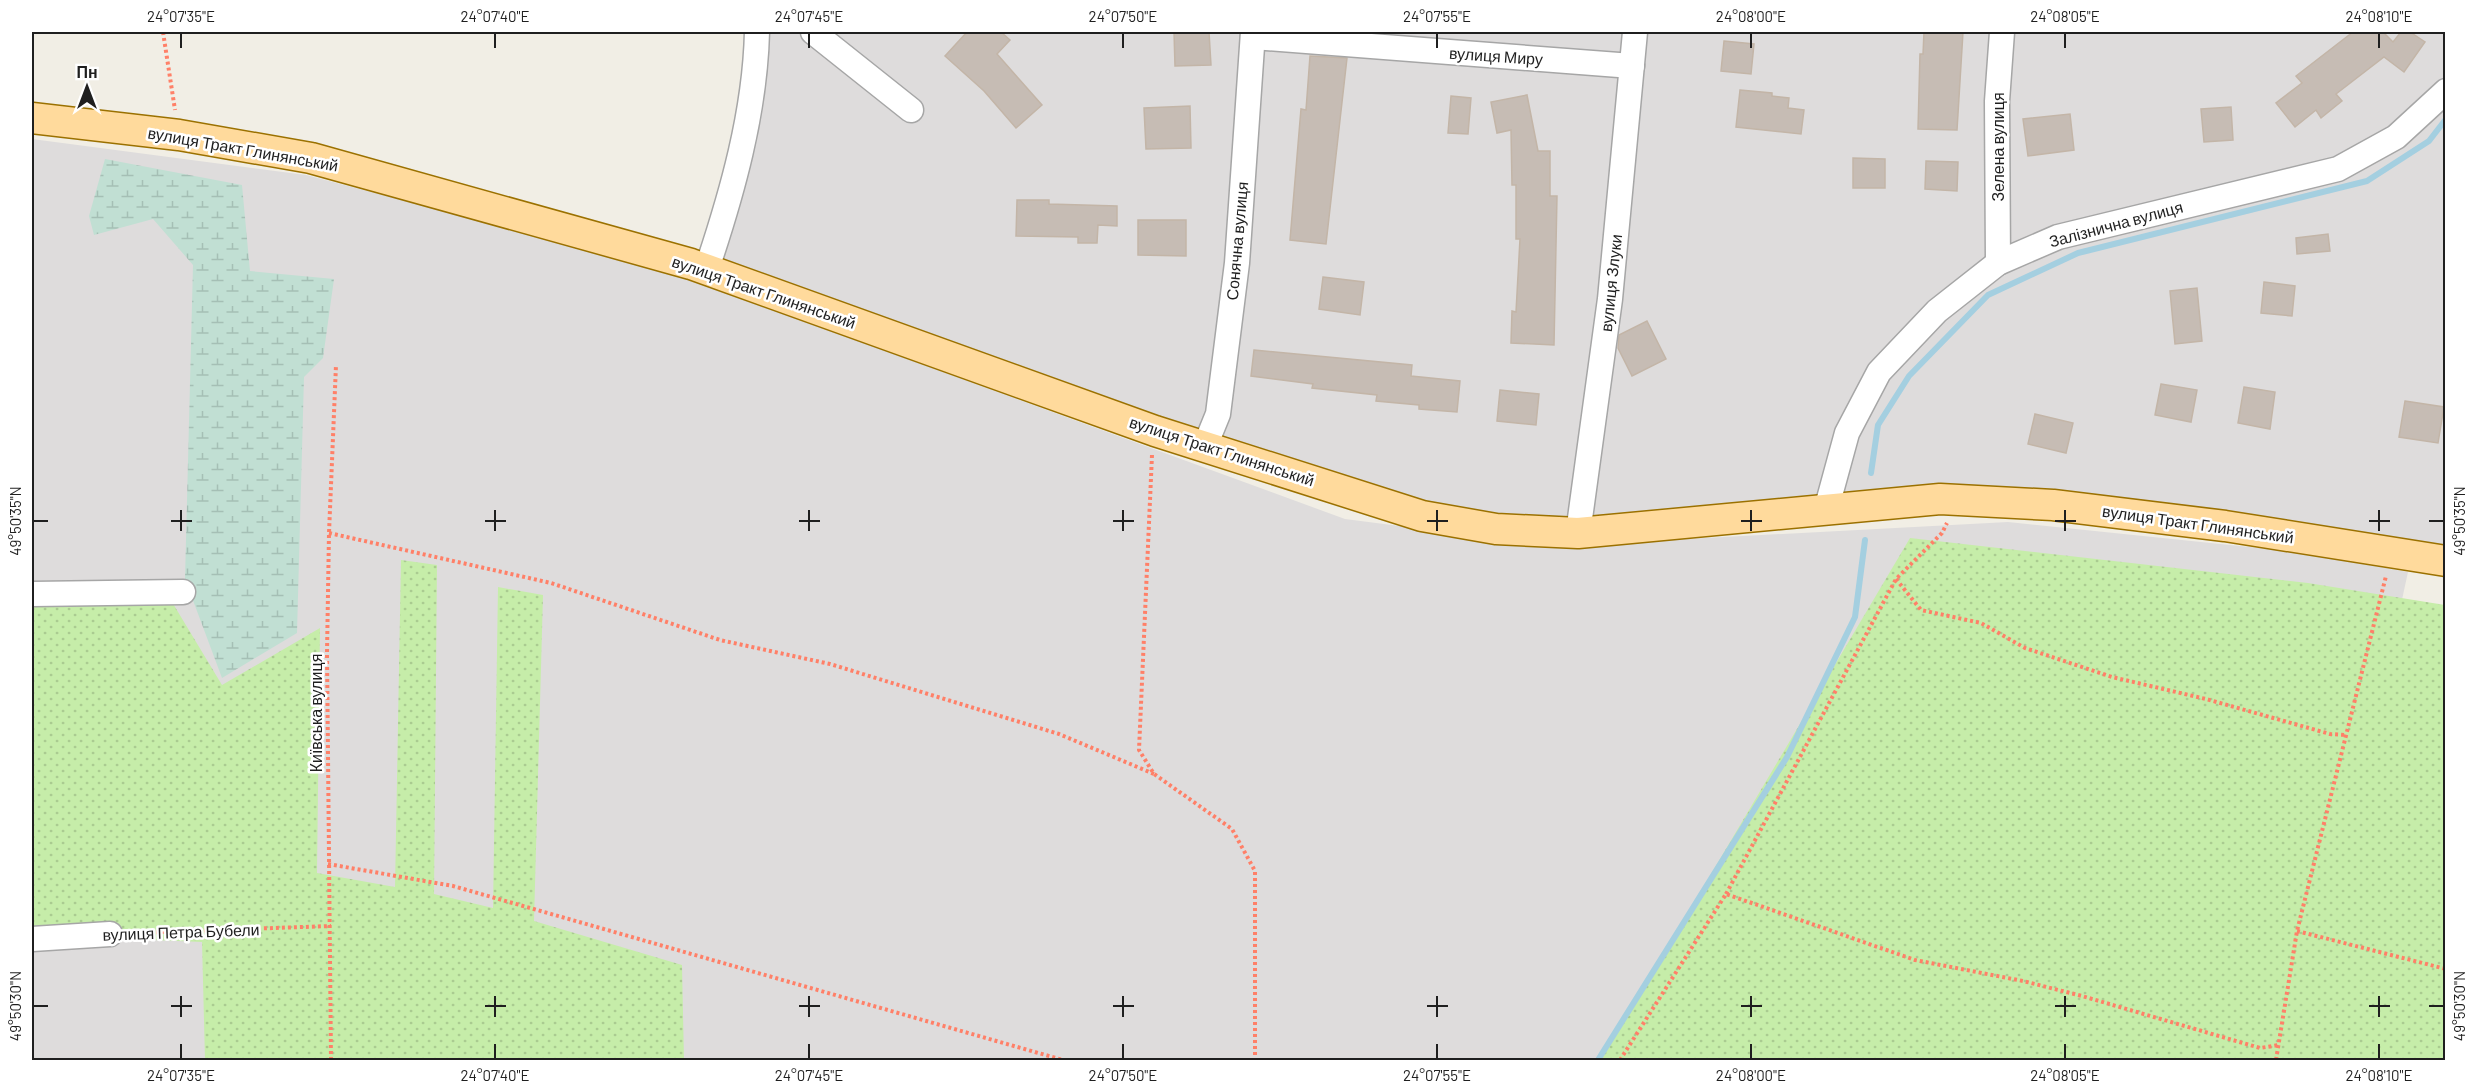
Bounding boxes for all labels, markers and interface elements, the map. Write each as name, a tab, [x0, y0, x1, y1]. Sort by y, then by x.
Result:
text: 24°07'35"E	[147, 7, 215, 25]
text: 24°07'40"E	[460, 7, 530, 25]
text: 24°07'45"E	[775, 7, 843, 25]
text: 24°07'50"E	[1089, 7, 1157, 25]
text: 24°07'55"E	[1403, 7, 1471, 25]
text: 24°08'00"E	[1716, 7, 1786, 25]
text: 24°08'05"E	[2030, 7, 2100, 25]
text: 24°08'10"E	[2345, 7, 2413, 25]
street label: вулиця Миру	[1448, 43, 1544, 68]
north arrow	[57, 57, 117, 117]
text: Пн	[76, 62, 98, 81]
street label: Зелена вулиця	[1988, 92, 2007, 202]
street label: вулиця Тракт Глинянський	[146, 122, 340, 175]
street label: Сонячна вулиця	[1222, 181, 1251, 301]
street label: Залізнична вулиця	[2047, 197, 2185, 251]
street label: вулиця Злуки	[1596, 233, 1625, 333]
street label: вулиця Тракт Глинянський	[670, 251, 859, 332]
street label: вулиця Тракт Глинянський	[1127, 412, 1317, 489]
text: 49°50'35"N	[6, 486, 24, 556]
text: 49°50'35"N	[2450, 486, 2468, 556]
street label: вулиця Тракт Глинянський	[2101, 501, 2295, 546]
street label: Київська вулиця	[306, 654, 325, 772]
street label: вулиця Петра Бубели	[102, 919, 260, 944]
text: 49°50'30"N	[6, 971, 24, 1041]
text: 49°50'30"N	[2450, 971, 2468, 1041]
text: 24°07'35"E	[147, 1066, 215, 1084]
text: 24°07'40"E	[460, 1066, 530, 1084]
text: 24°07'45"E	[775, 1066, 843, 1084]
text: 24°07'50"E	[1089, 1066, 1157, 1084]
text: 24°07'55"E	[1403, 1066, 1471, 1084]
text: 24°08'00"E	[1716, 1066, 1786, 1084]
text: 24°08'05"E	[2030, 1066, 2100, 1084]
text: 24°08'10"E	[2345, 1066, 2413, 1084]

